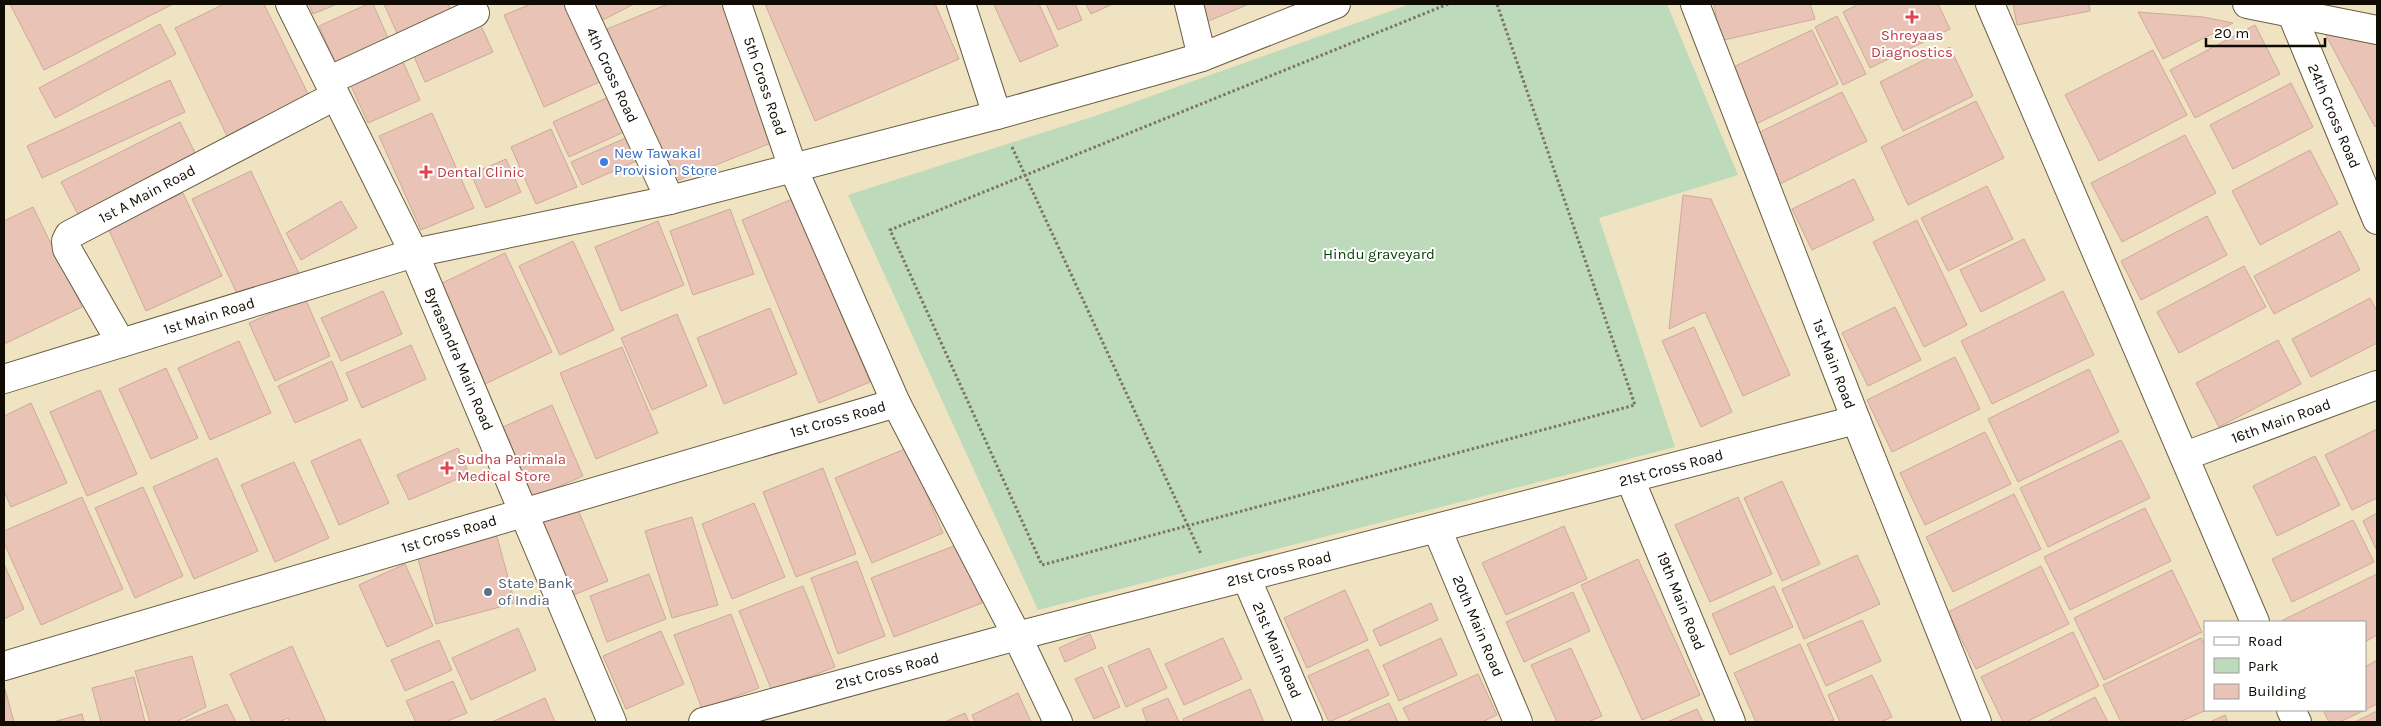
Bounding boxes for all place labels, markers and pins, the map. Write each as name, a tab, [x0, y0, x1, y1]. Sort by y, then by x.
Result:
marker: Shreyaas Diagnostics	[1905, 10, 1919, 24]
place label: Shreyaas Diagnostics	[1871, 26, 1953, 61]
place label: New Tawakal Provision Store	[614, 144, 717, 179]
marker: New Tawakal Provision Store	[598, 156, 610, 168]
place label: Dental Clinic	[437, 163, 524, 181]
marker: Dental Clinic	[419, 165, 433, 179]
place label: Sudha Parimala Medical Store	[457, 450, 566, 485]
marker: Sudha Parimala Medical Store	[441, 462, 453, 474]
place label: State Bank of India	[498, 574, 573, 609]
marker: State Bank of India	[482, 586, 494, 598]

